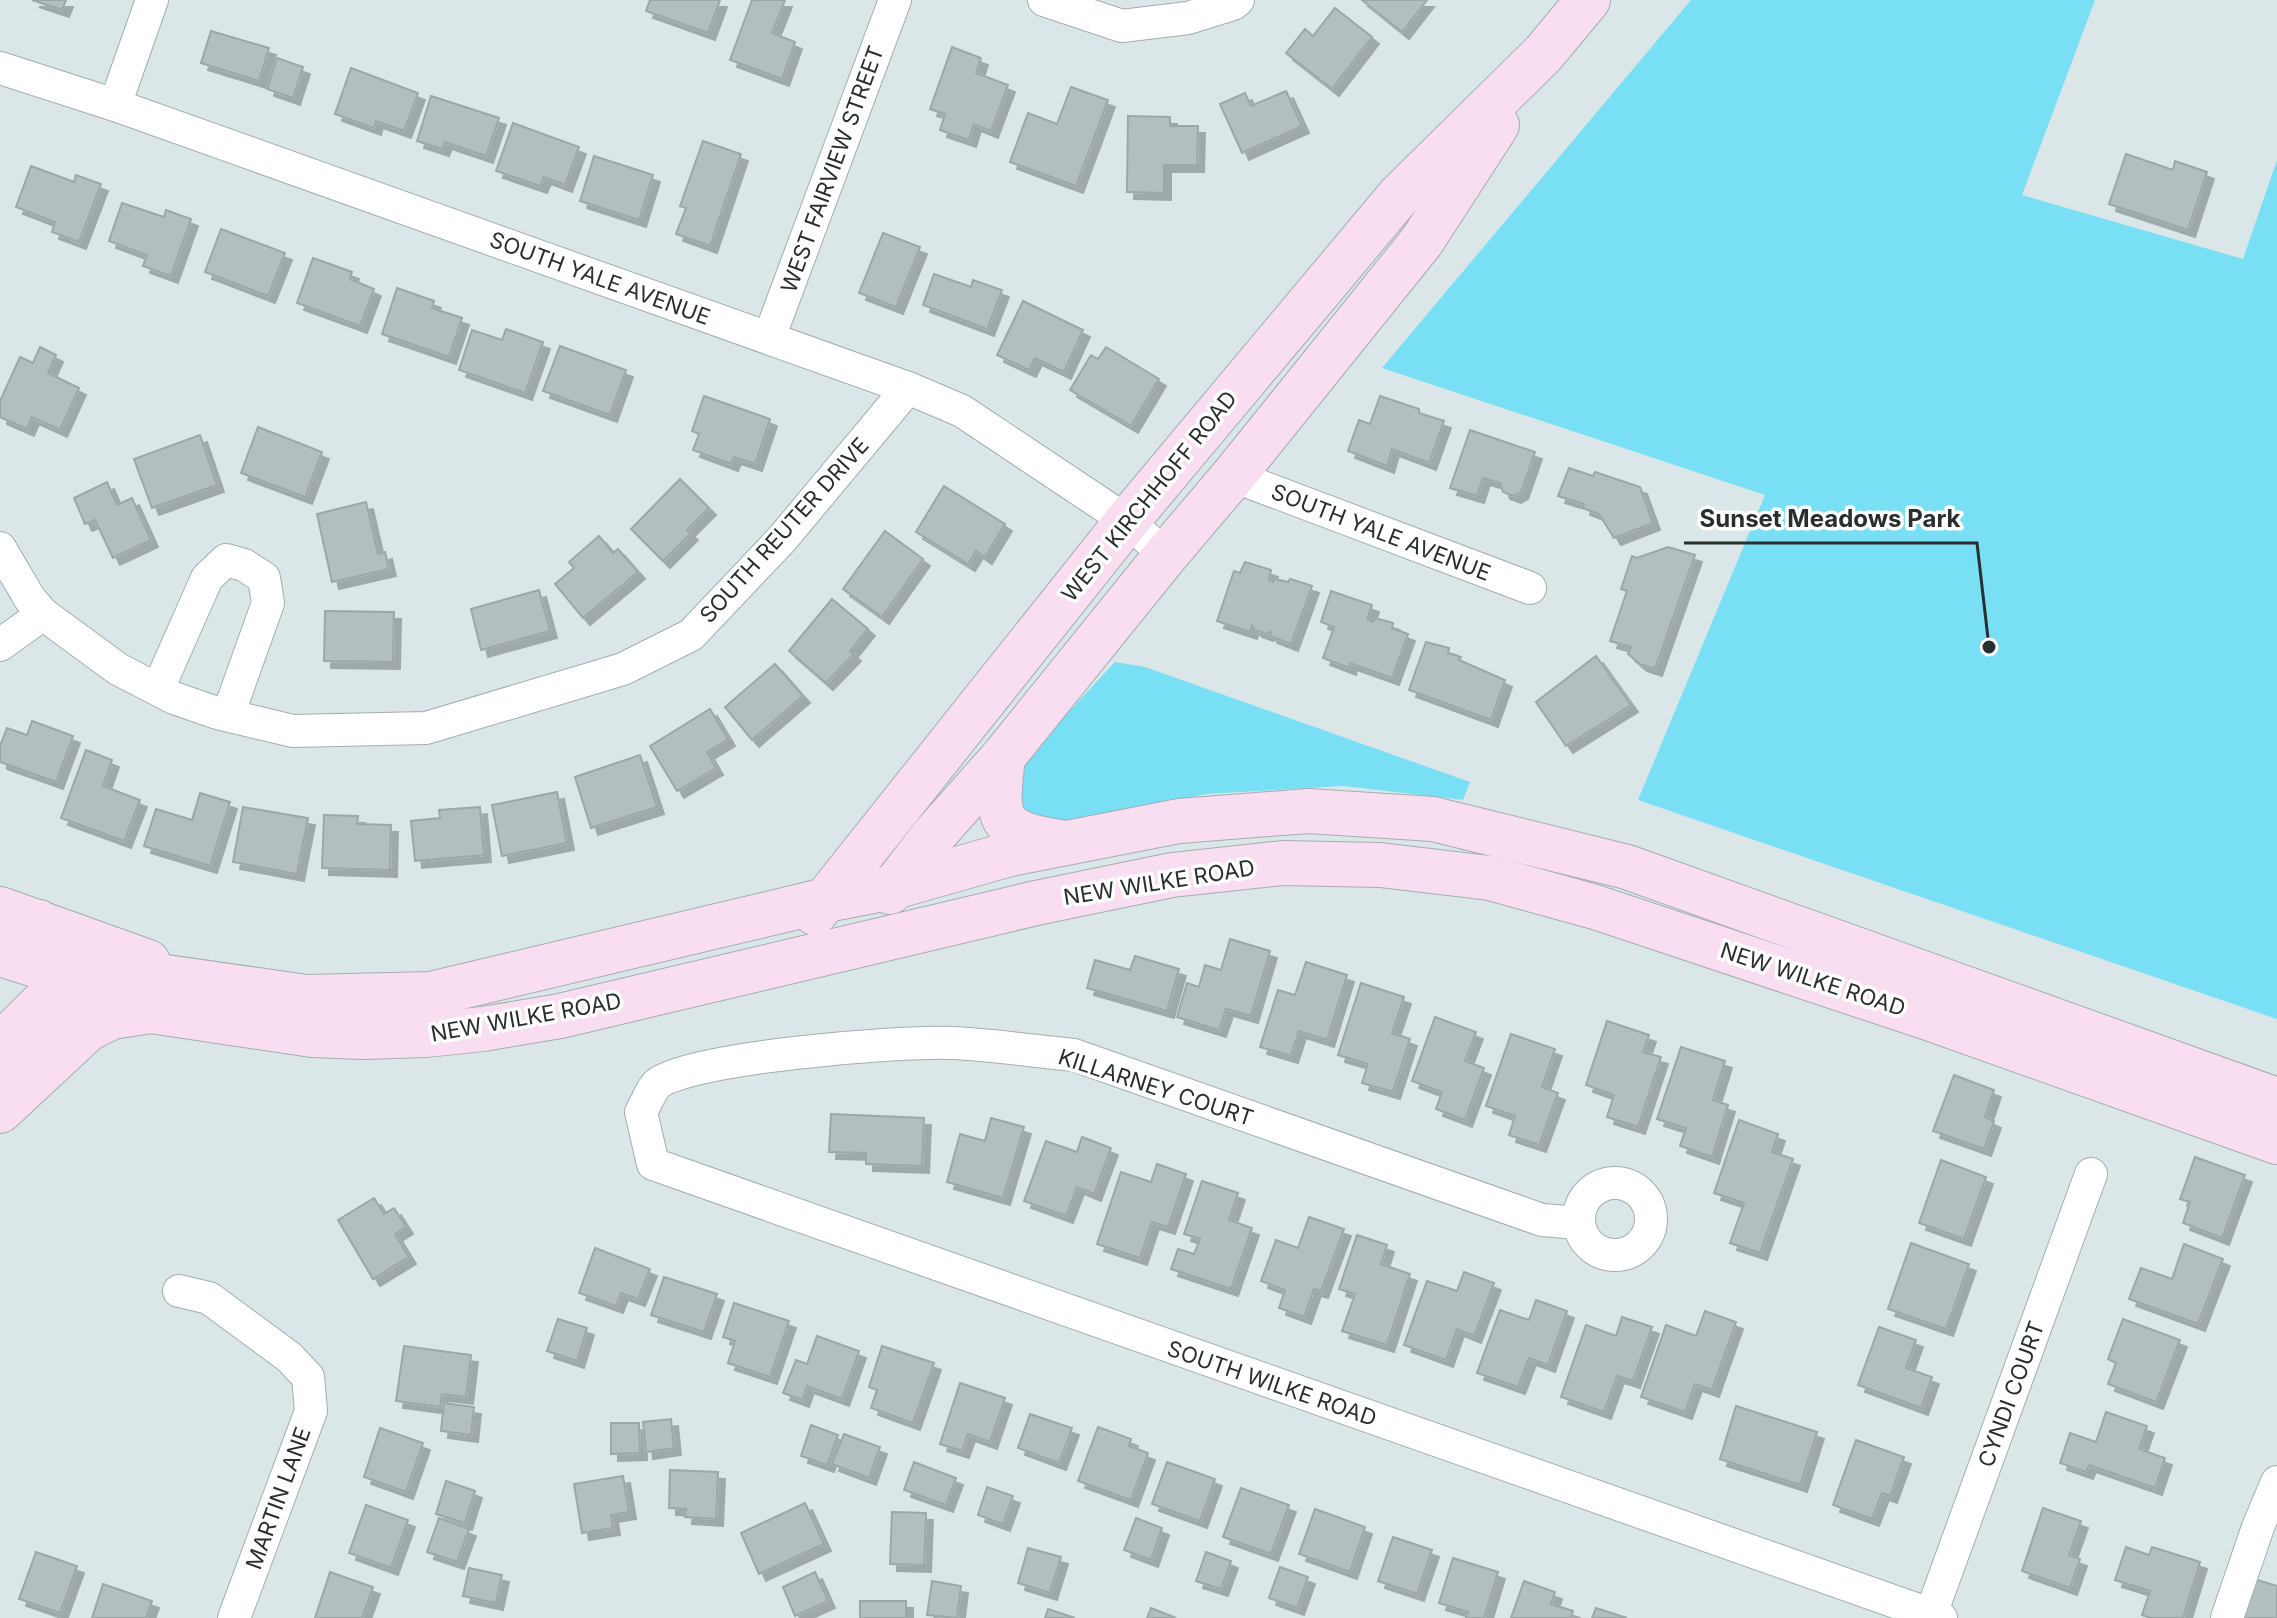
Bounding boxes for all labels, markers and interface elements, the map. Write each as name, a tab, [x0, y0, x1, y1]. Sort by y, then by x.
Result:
street label: WEST FAIRVIEW STREET	[775, 42, 889, 296]
street label: SOUTH YALE AVENUE	[486, 226, 714, 330]
street label: WEST KIRCHHOFF ROAD	[1056, 386, 1242, 606]
street label: SOUTH REUTER DRIVE	[694, 432, 874, 628]
street label: SOUTH YALE AVENUE	[1268, 478, 1494, 586]
callout: Sunset Meadows Park	[1684, 495, 1977, 543]
text: Sunset Meadows Park	[1700, 504, 1961, 533]
street label: NEW WILKE ROAD	[1062, 854, 1256, 910]
street label: NEW WILKE ROAD	[1717, 937, 1909, 1021]
street label: NEW WILKE ROAD	[429, 987, 623, 1047]
street label: KILLARNEY COURT	[1055, 1043, 1257, 1131]
street label: CYNDI COURT	[1973, 1318, 2049, 1470]
street label: SOUTH WILKE ROAD	[1164, 1335, 1380, 1431]
street label: MARTIN LANE	[240, 1423, 316, 1573]

